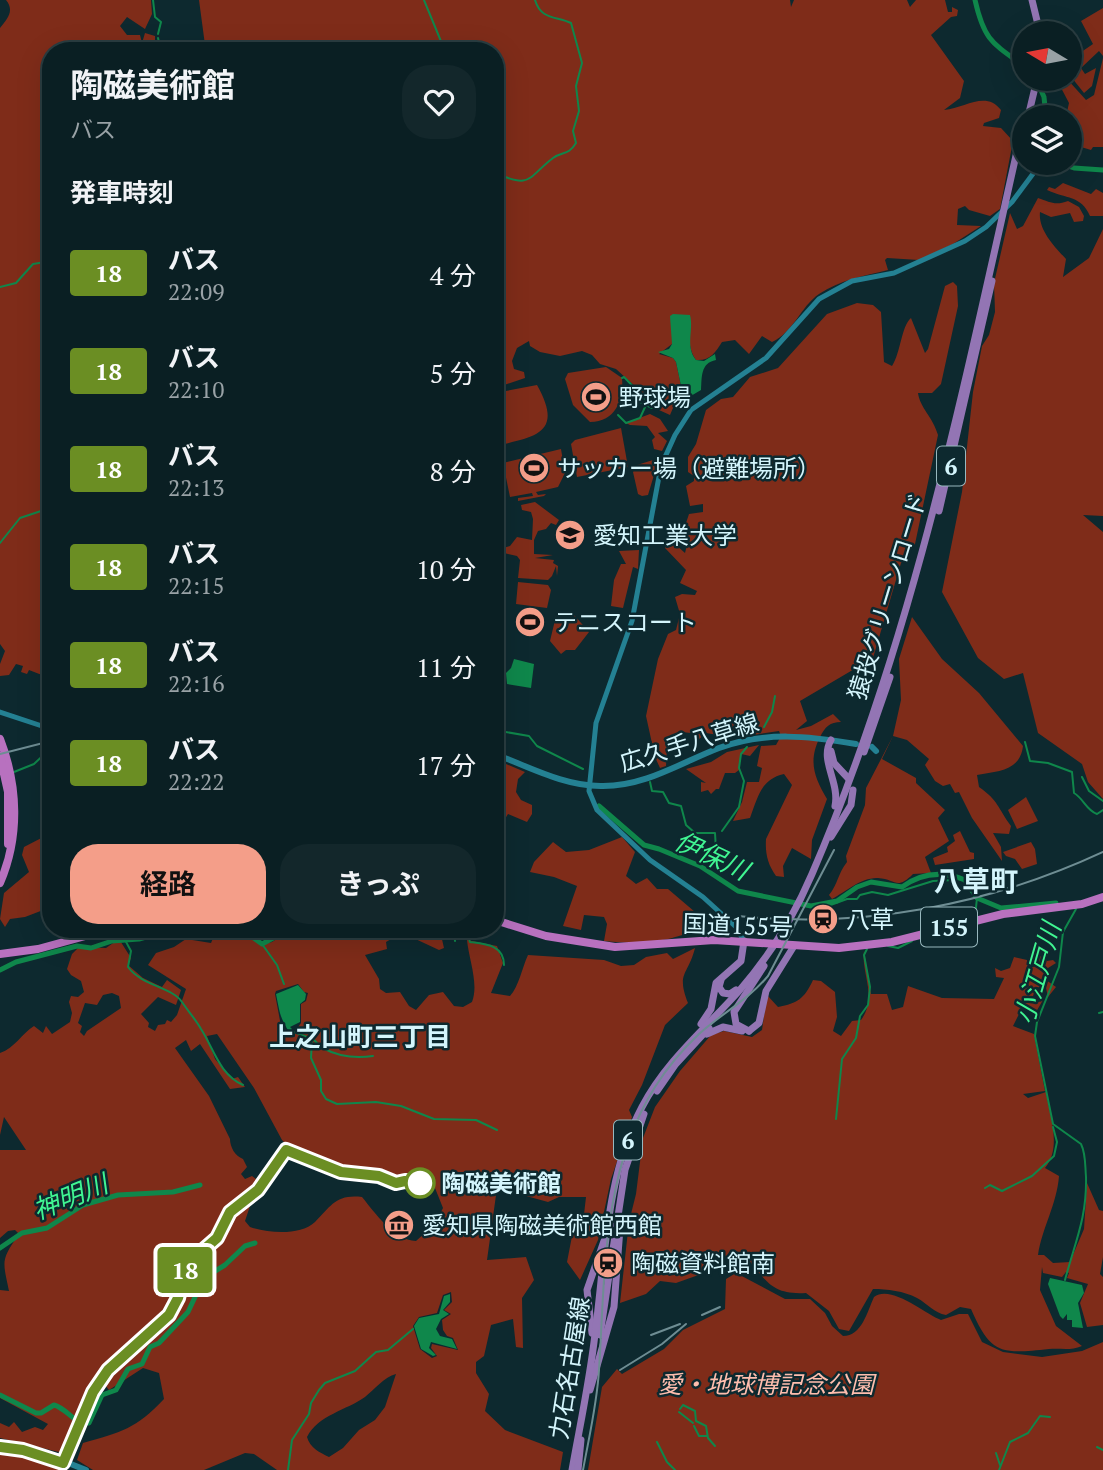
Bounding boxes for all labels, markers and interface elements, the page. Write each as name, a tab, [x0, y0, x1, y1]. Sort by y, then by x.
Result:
north arrow	[1012, 21, 1082, 91]
map controls	[1012, 21, 1082, 175]
text: 陶磁美術館	[70, 63, 235, 106]
button: heart	[402, 65, 476, 139]
button: layers	[1012, 105, 1082, 175]
text: バス	[70, 114, 116, 145]
text: 発車時刻	[70, 175, 174, 209]
text: バス	[168, 242, 220, 276]
text: 18	[95, 257, 122, 289]
text: 4 分	[430, 258, 476, 292]
text: 22:09	[168, 276, 225, 307]
text: バス	[168, 340, 220, 374]
text: 18	[95, 355, 122, 387]
text: 5 分	[430, 356, 476, 390]
text: 22:10	[168, 374, 225, 405]
sports icon: 野球場	[579, 380, 613, 414]
place label: 野球場	[619, 381, 691, 413]
text: バス	[168, 438, 220, 472]
road number: 6	[937, 446, 965, 486]
sports icon: サッカー場（避難場所）	[517, 451, 551, 485]
place label: サッカー場（避難場所）	[557, 452, 821, 484]
text: 18	[95, 453, 122, 485]
text: 8 分	[430, 454, 476, 488]
text: 22:13	[168, 472, 225, 503]
street label: 猿投グリーンロード	[840, 489, 934, 703]
school or university icon: 愛知工業大学	[553, 518, 587, 552]
place label: 愛知工業大学	[593, 519, 737, 551]
text: バス	[168, 536, 220, 570]
text: 18	[95, 551, 122, 583]
text: 10 分	[416, 552, 476, 586]
text: 22:15	[168, 570, 225, 601]
sports icon: テニスコート	[513, 605, 547, 639]
place label: テニスコート	[553, 606, 697, 638]
text: バス	[168, 634, 220, 668]
text: 18	[95, 649, 122, 681]
text: 11 分	[416, 650, 476, 684]
text: 22:16	[168, 668, 225, 699]
street label: 広久手八草線	[615, 706, 763, 778]
text: バス	[168, 732, 220, 766]
text: 18	[95, 747, 122, 779]
text: 17 分	[416, 748, 476, 782]
text: 22:22	[168, 766, 225, 797]
water label: 伊保川	[669, 823, 757, 888]
button: 経路	[70, 844, 266, 924]
button: きっぷ	[280, 844, 476, 924]
district label: 八草町	[934, 862, 1018, 899]
station icon: 八草	[806, 902, 840, 936]
place label: 八草	[846, 903, 894, 935]
street label: 国道155号	[682, 907, 794, 943]
road number: 155	[921, 908, 977, 946]
water label: 小江戸川	[1006, 915, 1068, 1028]
district label: 上之山町三丁目	[269, 1019, 451, 1053]
road number: 6	[614, 1120, 642, 1160]
water label: 神明川	[27, 1165, 115, 1226]
place label: 陶磁美術館	[441, 1167, 561, 1199]
marker: 陶磁美術館	[405, 1168, 435, 1198]
museum icon: 愛知県陶磁美術館西館	[382, 1208, 416, 1242]
place label: 愛知県陶磁美術館西館	[422, 1209, 662, 1241]
station icon: 陶磁資料館南	[591, 1246, 625, 1280]
line badge: 18	[154, 1247, 216, 1293]
place label: 陶磁資料館南	[631, 1247, 775, 1279]
text: 18	[171, 1254, 199, 1286]
street label: 力石名古屋線	[542, 1294, 596, 1442]
park label: 愛・地球博記念公園	[658, 1368, 877, 1400]

